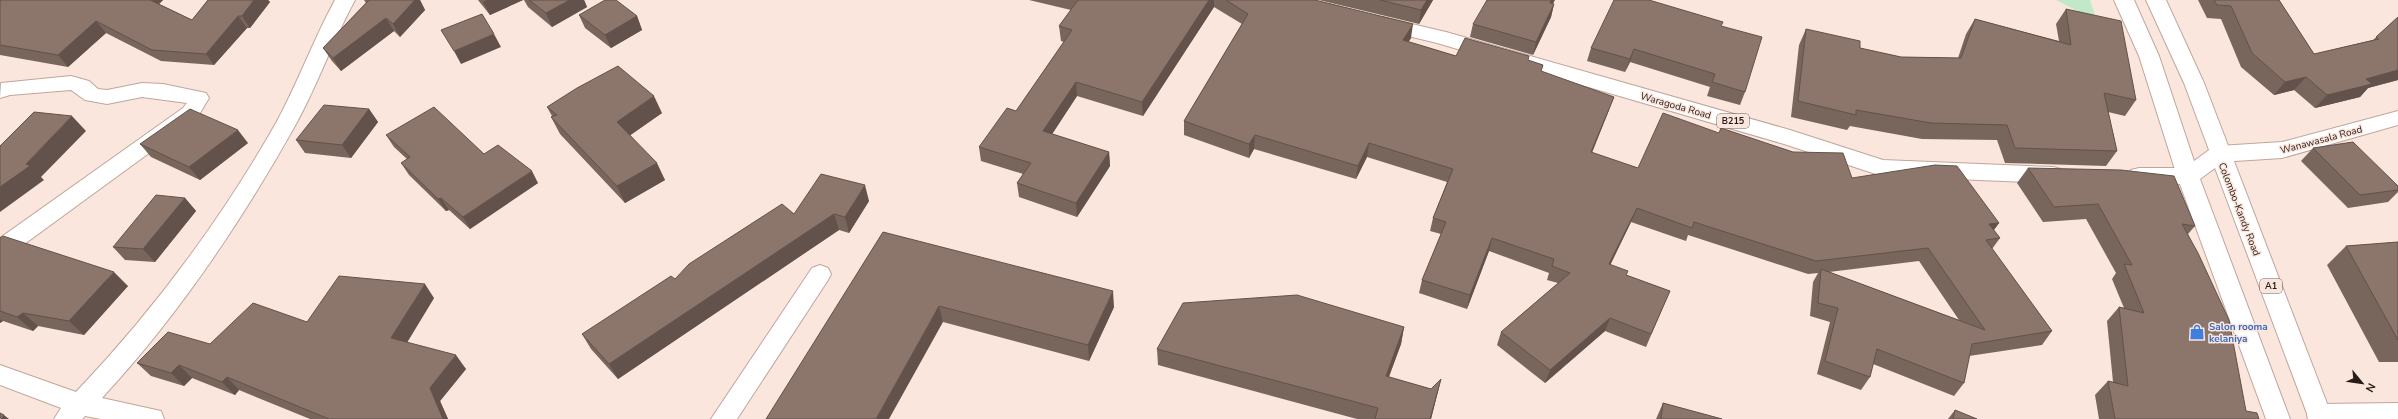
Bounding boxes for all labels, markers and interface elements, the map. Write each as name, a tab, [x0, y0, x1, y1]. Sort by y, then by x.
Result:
street label: Waragoda Road	[1639, 89, 1713, 123]
road number: B215	[1717, 114, 1749, 128]
street label: Wanawasala Road	[2279, 122, 2364, 158]
street label: Colombo-Kandy Road	[2215, 161, 2263, 258]
road number: A1	[2260, 279, 2282, 293]
place label: Salon rooma kelaniya	[2209, 320, 2268, 346]
shop icon: Salon rooma kelaniya	[2188, 323, 2206, 341]
north arrow	[2342, 363, 2382, 403]
text: N	[2362, 380, 2379, 395]

